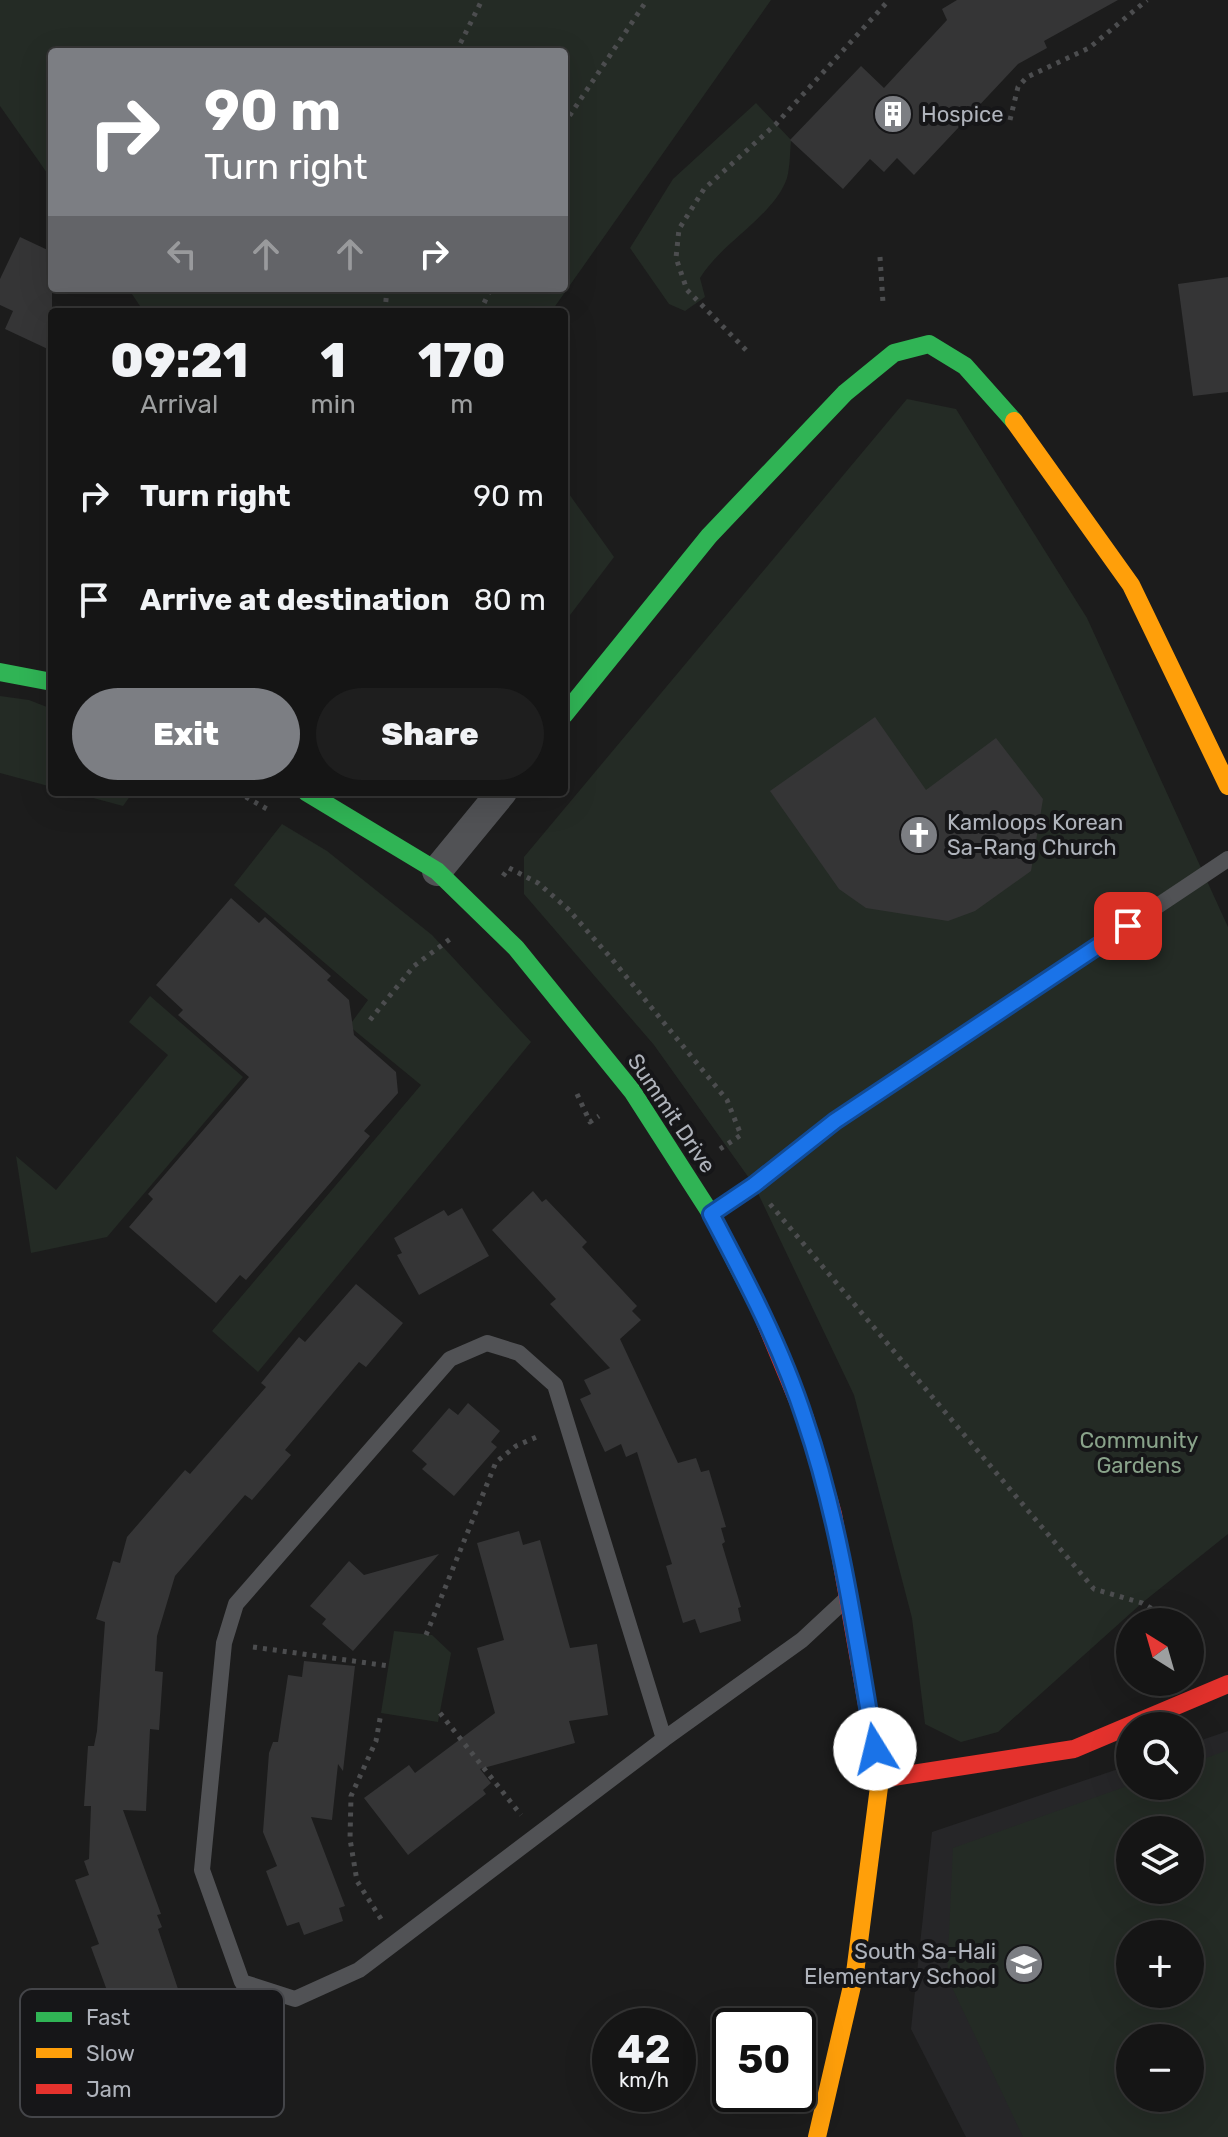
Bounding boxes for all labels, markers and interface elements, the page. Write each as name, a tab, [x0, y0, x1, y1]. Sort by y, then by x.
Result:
text: 90 m	[204, 78, 341, 144]
icon: right	[72, 80, 176, 184]
building icon: Hospice	[872, 93, 914, 135]
place label: Hospice	[921, 101, 1003, 128]
text: Turn right	[204, 145, 368, 188]
icon: left	[160, 232, 204, 276]
icon: ahead	[244, 232, 288, 276]
icon: ahead	[328, 232, 372, 276]
icon: right	[412, 232, 456, 276]
text: 09:21	[110, 332, 248, 389]
text: 1	[320, 332, 346, 389]
text: 170	[418, 332, 506, 389]
text: Arrival	[140, 389, 218, 420]
text: min	[311, 389, 356, 420]
text: m	[450, 389, 473, 420]
icon: right	[72, 474, 116, 518]
text: Turn right	[140, 478, 291, 514]
text: 90 m	[473, 478, 544, 514]
icon: arrive	[72, 578, 116, 622]
text: Arrive at destination	[140, 582, 450, 618]
text: 80 m	[474, 582, 546, 618]
button: Exit	[72, 688, 300, 780]
button: Share	[316, 688, 544, 780]
place label: Kamloops Korean Sa-Rang Church	[947, 809, 1123, 861]
church icon: Kamloops Korean Sa-Rang Church	[898, 814, 940, 856]
pin	[1094, 892, 1162, 960]
icon: arrive	[1106, 904, 1150, 948]
street label: Summit Drive	[622, 1048, 721, 1178]
park label: Community Gardens	[1079, 1427, 1199, 1479]
north arrow	[1116, 1608, 1204, 1696]
map controls	[1116, 1608, 1204, 2112]
position arrow	[833, 1707, 917, 1791]
button: search	[1116, 1712, 1204, 1800]
button: layers	[1116, 1816, 1204, 1904]
button: +	[1116, 1920, 1204, 2008]
place label: South Sa-Hali Elementary School	[804, 1938, 996, 1990]
school or university icon: South Sa-Hali Elementary School	[1003, 1943, 1045, 1985]
legend	[20, 1989, 284, 2117]
text: Fast	[86, 2004, 131, 2031]
speed limit sign: 50	[712, 2008, 816, 2112]
button: −	[1116, 2024, 1204, 2112]
text: 42	[617, 2026, 671, 2073]
text: Slow	[86, 2040, 135, 2067]
text: km/h	[619, 2068, 669, 2092]
text: Jam	[86, 2076, 132, 2103]

